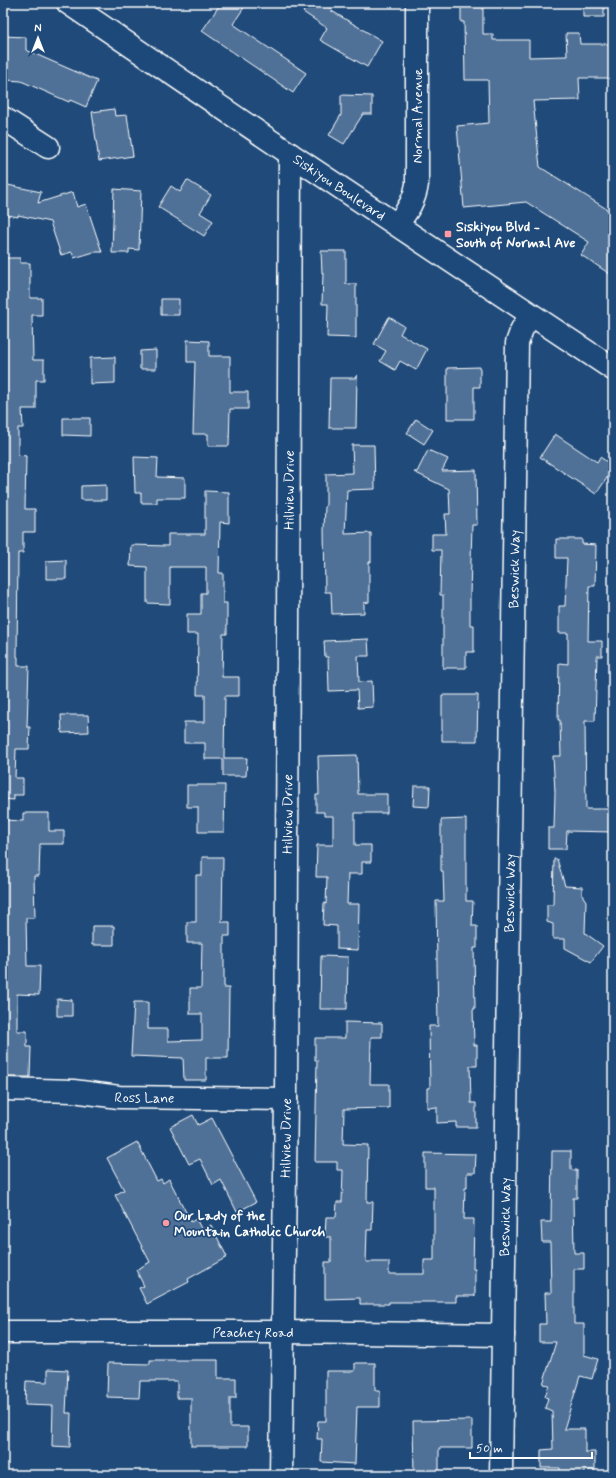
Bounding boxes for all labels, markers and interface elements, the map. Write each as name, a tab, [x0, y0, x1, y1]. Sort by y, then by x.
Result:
north arrow	[18, 18, 58, 58]
text: N	[34, 22, 42, 36]
street label: Normal Avenue	[409, 68, 427, 164]
street label: Siskiyou Boulevard	[289, 151, 389, 225]
place label: Siskiyou Blvd - South of Normal Ave	[456, 218, 576, 252]
marker: Siskiyou Blvd - South of Normal Ave	[443, 229, 453, 239]
street label: Hillview Drive	[280, 450, 299, 530]
street label: Beswick Way	[505, 530, 524, 609]
street label: Hillview Drive	[279, 774, 297, 854]
street label: Beswick Way	[501, 854, 520, 933]
street label: Ross Lane	[113, 1089, 175, 1108]
street label: Hillview Drive	[277, 1098, 296, 1178]
street label: Beswick Way	[496, 1178, 515, 1257]
place label: Our Lady of the Mountain Catholic Church	[174, 1207, 326, 1241]
marker: Our Lady of the Mountain Catholic Church	[161, 1218, 171, 1228]
street label: Peachey Road	[212, 1324, 294, 1342]
scale bar	[470, 1434, 592, 1460]
text: 50 m	[476, 1441, 503, 1457]

